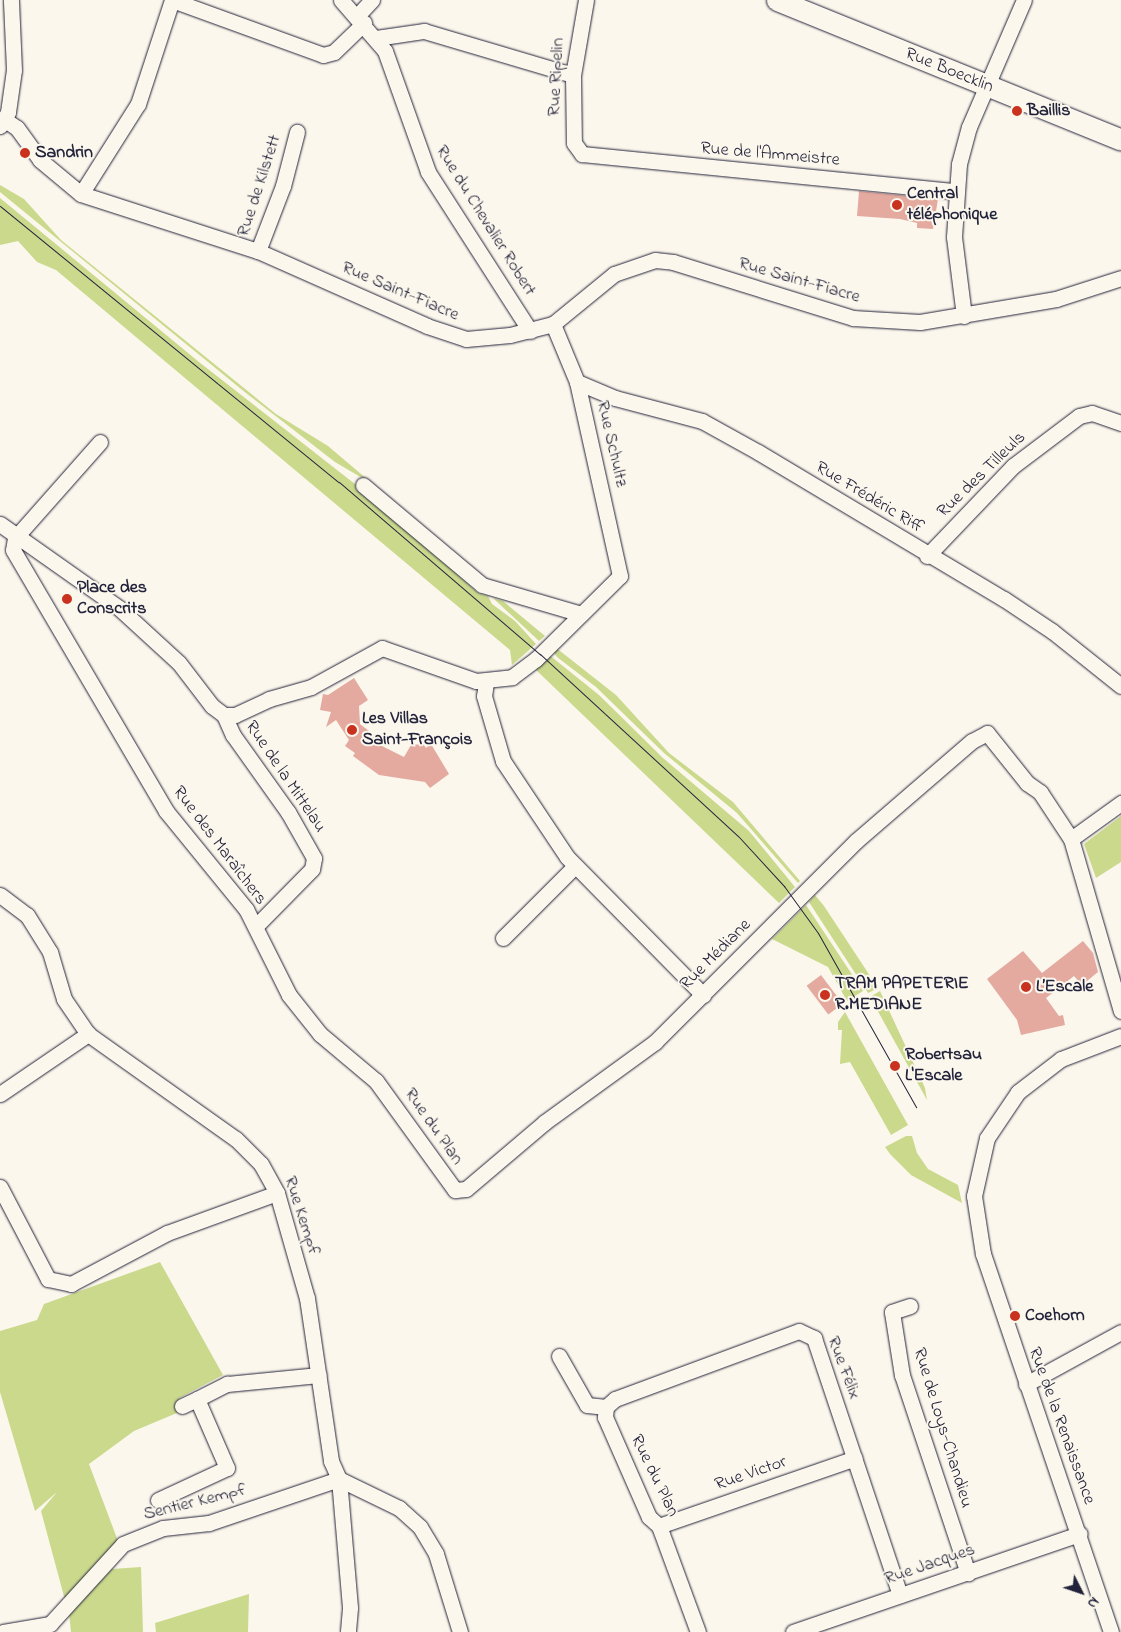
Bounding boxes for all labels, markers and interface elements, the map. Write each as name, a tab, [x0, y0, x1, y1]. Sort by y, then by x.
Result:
street label: Rue Ripelin	[544, 37, 570, 117]
street label: Rue Boecklin	[902, 44, 996, 98]
place label: Baillis	[1027, 100, 1071, 122]
marker: Baillis	[1011, 105, 1023, 117]
street label: Rue de Kilstett	[233, 132, 287, 240]
street label: Rue de l'Ammeistre	[700, 138, 840, 172]
place label: Sandrin	[35, 142, 93, 164]
street label: Rue du Chevalier Robert	[430, 142, 540, 300]
marker: Sandrin	[19, 147, 31, 159]
place label: Central téléphonique	[907, 184, 997, 226]
marker: Central téléphonique	[891, 199, 903, 211]
street label: Rue Saint-Fiacre	[736, 253, 862, 309]
street label: Rue Saint-Fiacre	[338, 258, 462, 326]
street label: Rue Schultz	[591, 399, 631, 489]
street label: Rue des Tilleuls	[933, 427, 1031, 523]
street label: Rue Frédéric Riff	[811, 457, 927, 539]
place label: Place des Conscrits	[77, 578, 147, 620]
marker: Place des Conscrits	[61, 593, 73, 605]
place label: Les Villas Saint-François	[362, 709, 472, 752]
street label: Rue de la Mittelau	[240, 717, 330, 837]
marker: Les Villas Saint-François	[346, 724, 358, 736]
street label: Rue des Maraîchers	[167, 782, 271, 910]
street label: Rue Médiane	[676, 915, 756, 995]
place label: TRAM PAPETERIE R.MEDIANE	[835, 974, 969, 1016]
place label: L’Escale	[1036, 976, 1093, 998]
marker: L’Escale	[1020, 981, 1032, 993]
marker: TRAM PAPETERIE R.MEDIANE	[819, 989, 831, 1001]
place label: Robertsau L'Escale	[905, 1045, 982, 1088]
marker: Robertsau L'Escale	[889, 1060, 901, 1072]
street label: Rue du Plan	[399, 1085, 467, 1169]
street label: Rue Kempf	[278, 1174, 324, 1258]
place label: Coehorn	[1025, 1305, 1085, 1327]
marker: Coehorn	[1009, 1310, 1021, 1322]
street label: Rue Félix	[821, 1334, 865, 1402]
street label: Rue de Loys-Chandieu	[907, 1345, 977, 1511]
street label: Rue de la Renaissance	[1023, 1345, 1099, 1507]
street label: Rue du Plan	[625, 1431, 683, 1521]
street label: Rue Victor	[712, 1452, 790, 1496]
street label: Sentier Kempf	[142, 1480, 248, 1526]
street label: Rue Jacques	[882, 1539, 978, 1591]
north arrow	[1056, 1567, 1106, 1617]
text: N	[1082, 1592, 1104, 1613]

